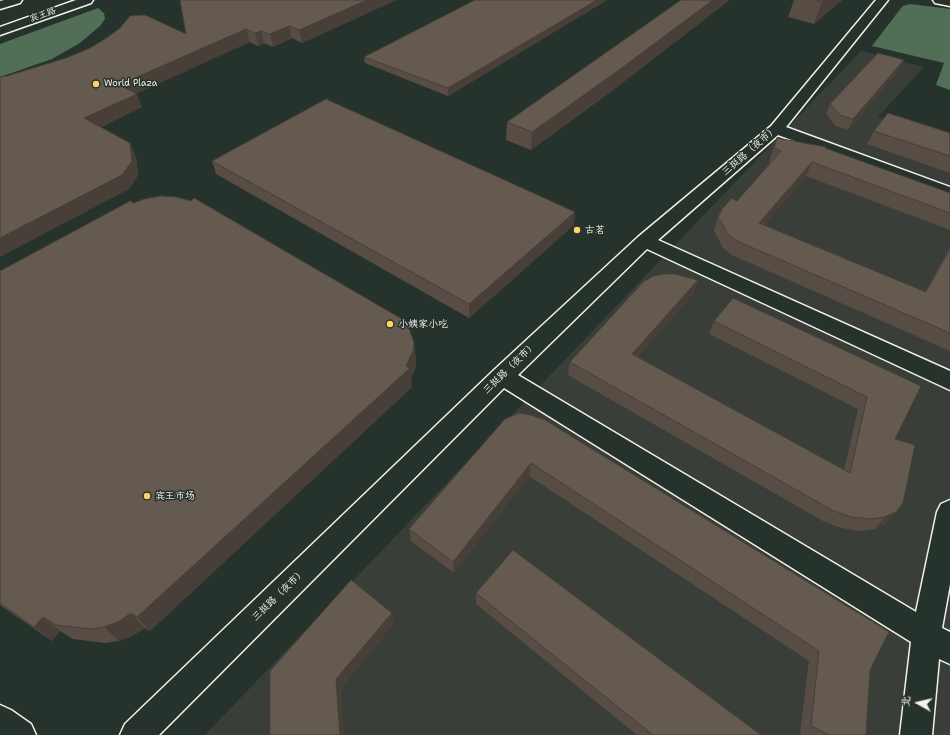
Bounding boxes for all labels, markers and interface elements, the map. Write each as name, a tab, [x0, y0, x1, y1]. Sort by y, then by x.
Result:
street label: 宾王路	[28, 5, 58, 25]
marker: World Plaza	[91, 79, 101, 89]
place label: World Plaza	[104, 79, 157, 89]
street label: 三挺路（夜市）	[720, 124, 780, 178]
place label: 古茗	[585, 224, 605, 236]
marker: 古茗	[572, 225, 582, 235]
place label: 小姨家小吃	[398, 318, 448, 330]
marker: 小姨家小吃	[385, 319, 395, 329]
street label: 三挺路（夜市）	[481, 339, 539, 397]
place label: 宾王市场	[155, 490, 195, 502]
marker: 宾王市场	[142, 491, 152, 501]
street label: 三挺路（夜市）	[250, 566, 308, 624]
north arrow	[898, 683, 938, 723]
text: 北	[897, 695, 914, 708]

